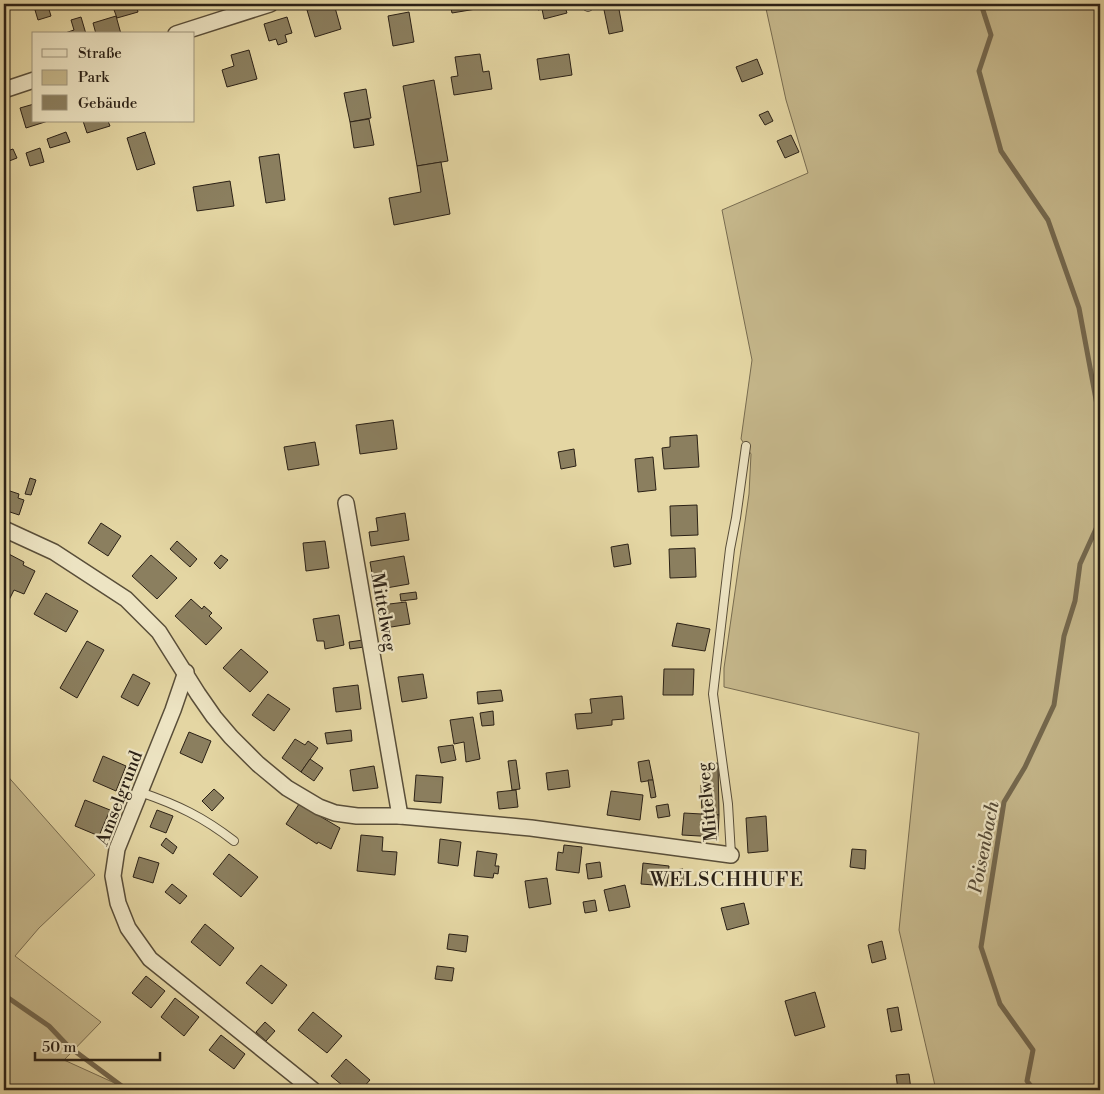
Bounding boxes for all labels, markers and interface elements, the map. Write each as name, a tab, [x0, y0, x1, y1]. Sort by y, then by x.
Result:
legend	[32, 32, 195, 122]
text: Straße	[78, 44, 122, 63]
text: Park	[78, 68, 110, 87]
text: Gebäude	[78, 94, 137, 113]
street label: Mittelweg	[365, 571, 402, 654]
street label: Amselgrund	[91, 747, 148, 850]
street label: Mittelweg	[692, 761, 723, 843]
water label: Poisenbach	[963, 799, 1005, 896]
district label: WELSCHHUFE	[649, 868, 804, 893]
scale bar	[35, 1029, 160, 1061]
text: 50 m	[42, 1038, 76, 1057]

